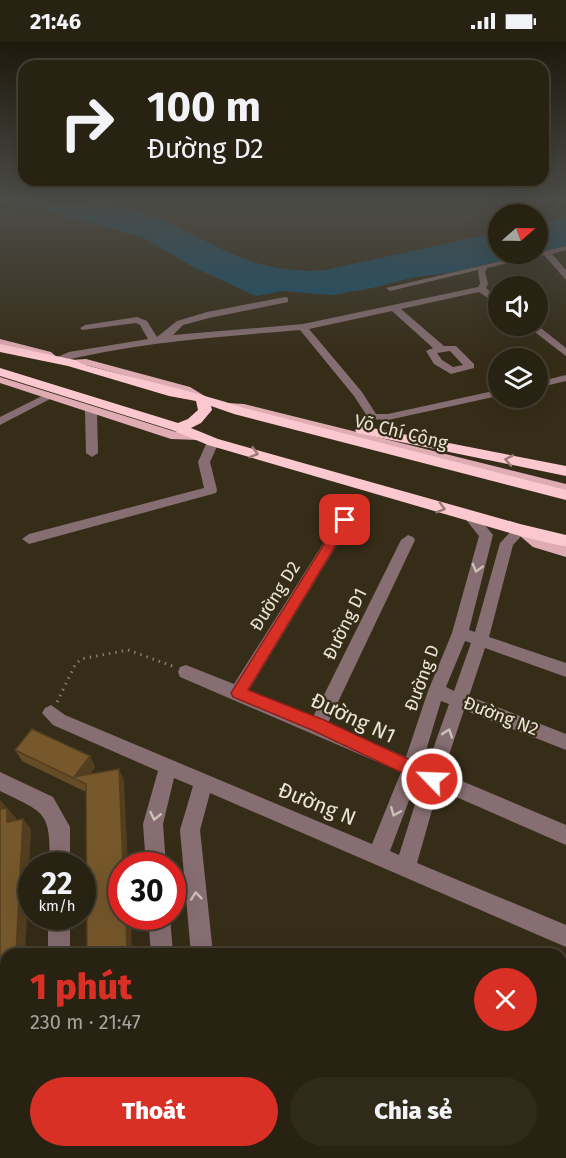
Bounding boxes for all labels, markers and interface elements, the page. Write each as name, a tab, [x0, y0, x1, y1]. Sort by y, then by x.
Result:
text: 21:46	[30, 8, 81, 35]
text: 100 m	[147, 82, 261, 132]
icon: right	[48, 84, 126, 162]
text: Đường D2	[147, 133, 264, 165]
north arrow	[488, 204, 548, 264]
map controls	[488, 204, 548, 408]
button: sound	[488, 276, 548, 336]
button: layers	[488, 348, 548, 408]
street label: Võ Chí Công	[352, 410, 451, 454]
one-way arrow	[248, 446, 258, 459]
one-way arrow	[504, 454, 514, 467]
pin	[319, 494, 370, 545]
one-way arrow	[436, 500, 446, 513]
icon: arrive	[328, 503, 361, 536]
street label: Đường D2	[245, 557, 305, 635]
one-way arrow	[472, 562, 484, 572]
street label: Đường D1	[318, 585, 372, 663]
street label: Đường D	[400, 642, 444, 714]
street label: Đường N1	[306, 687, 400, 749]
street label: Đường N2	[460, 692, 542, 740]
one-way arrow	[441, 728, 454, 739]
position arrow	[400, 747, 464, 811]
street label: Đường N	[274, 777, 360, 831]
one-way arrow	[390, 805, 402, 816]
one-way arrow	[150, 810, 163, 820]
speed limit sign: 30	[108, 852, 186, 930]
text: 22	[41, 866, 73, 902]
one-way arrow	[191, 891, 203, 900]
text: km/h	[38, 897, 76, 915]
text: 1 phút	[30, 965, 132, 1009]
button: close	[474, 968, 537, 1031]
text: 230 m · 21:47	[30, 1010, 141, 1034]
button: Thoát	[30, 1077, 278, 1146]
button: Chia sẻ	[290, 1077, 537, 1146]

